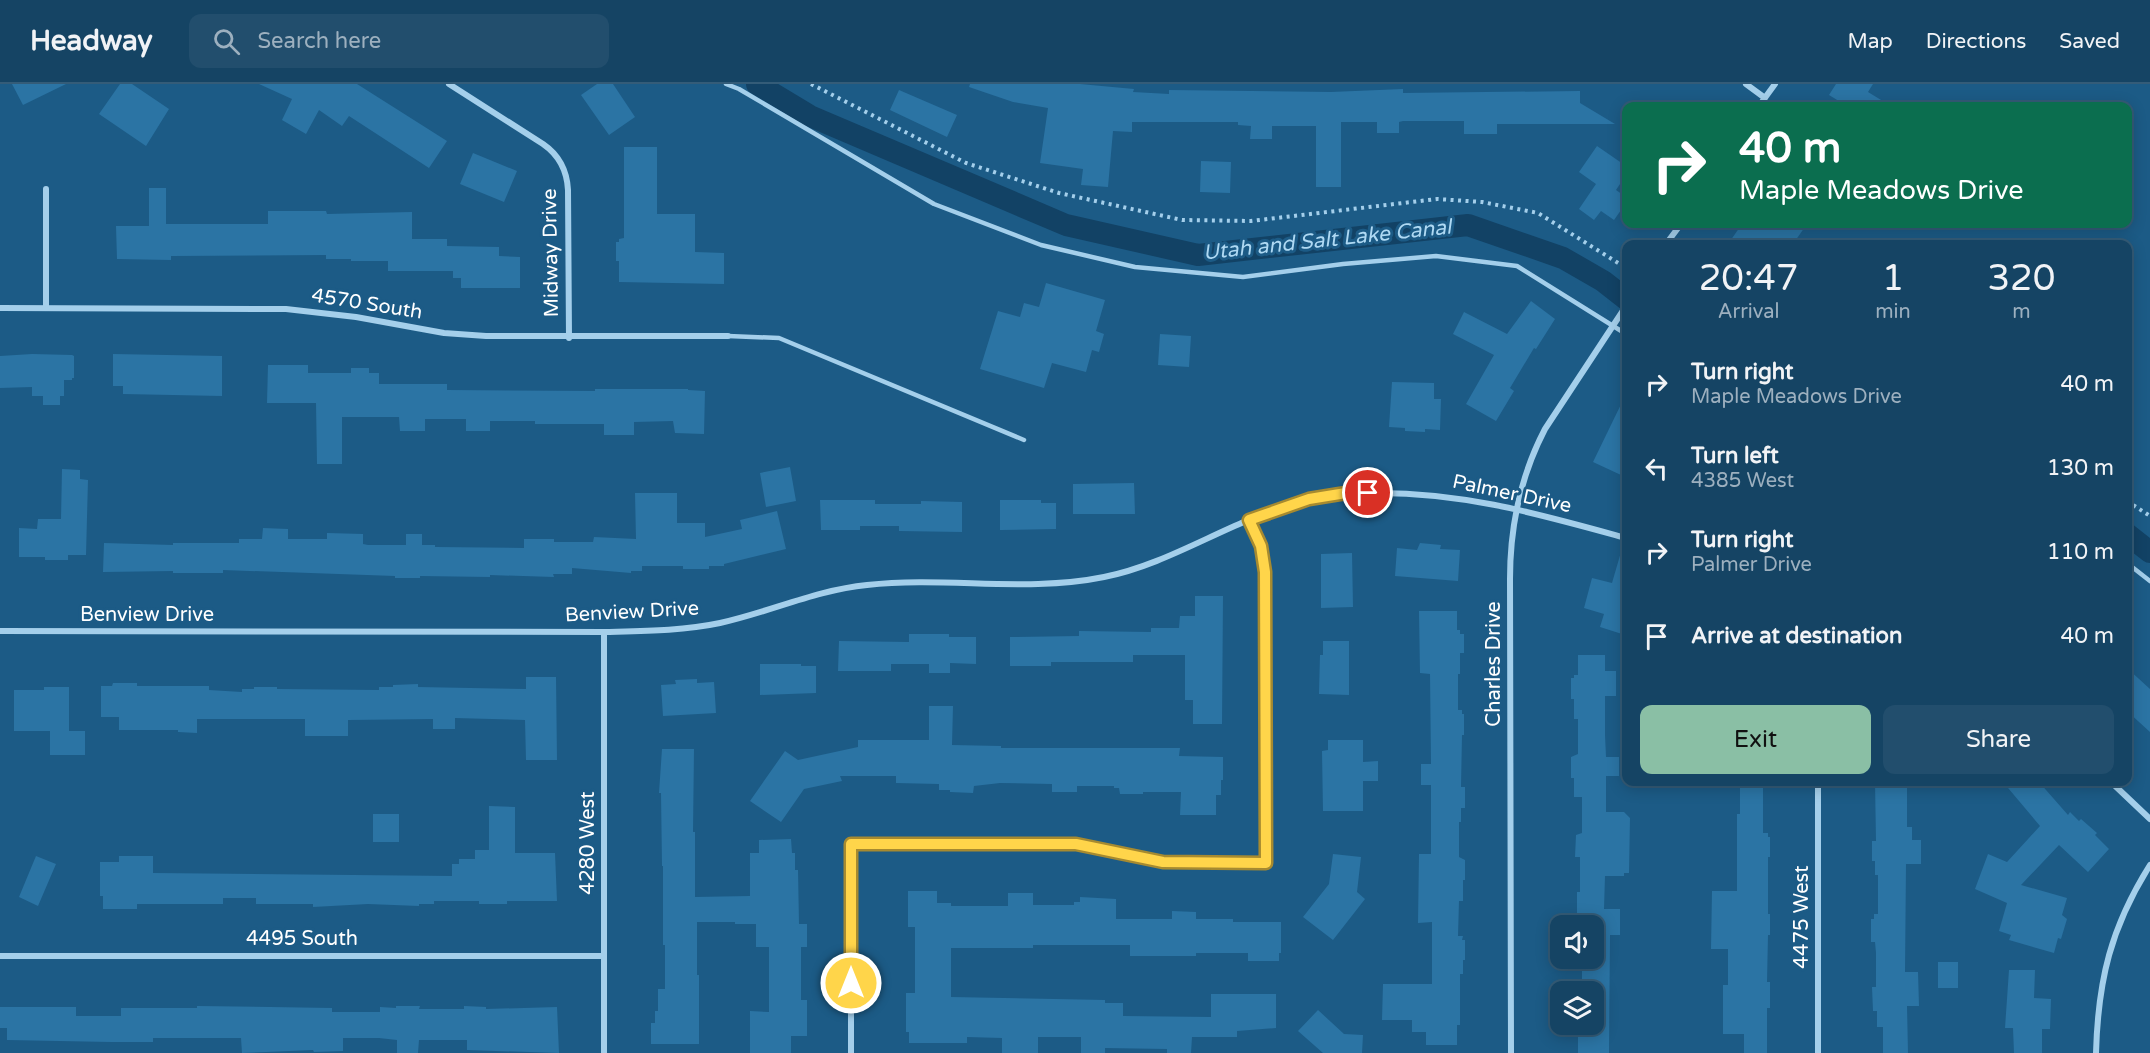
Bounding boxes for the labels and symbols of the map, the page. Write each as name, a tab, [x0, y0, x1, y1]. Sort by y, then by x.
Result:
street label: Midway Drive	[538, 188, 564, 318]
water label: Utah and Salt Lake Canal	[1202, 214, 1455, 265]
street label: 4570 South	[310, 283, 424, 325]
pin	[1342, 467, 1393, 518]
street label: Palmer Drive	[1450, 470, 1574, 518]
street label: Benview Drive	[564, 597, 700, 627]
street label: Charles Drive	[1482, 601, 1506, 727]
street label: Benview Drive	[80, 603, 214, 627]
street label: 4280 West	[576, 791, 600, 895]
street label: 4475 West	[1790, 865, 1814, 969]
street label: 4495 South	[246, 927, 358, 951]
position arrow	[819, 951, 883, 1015]

